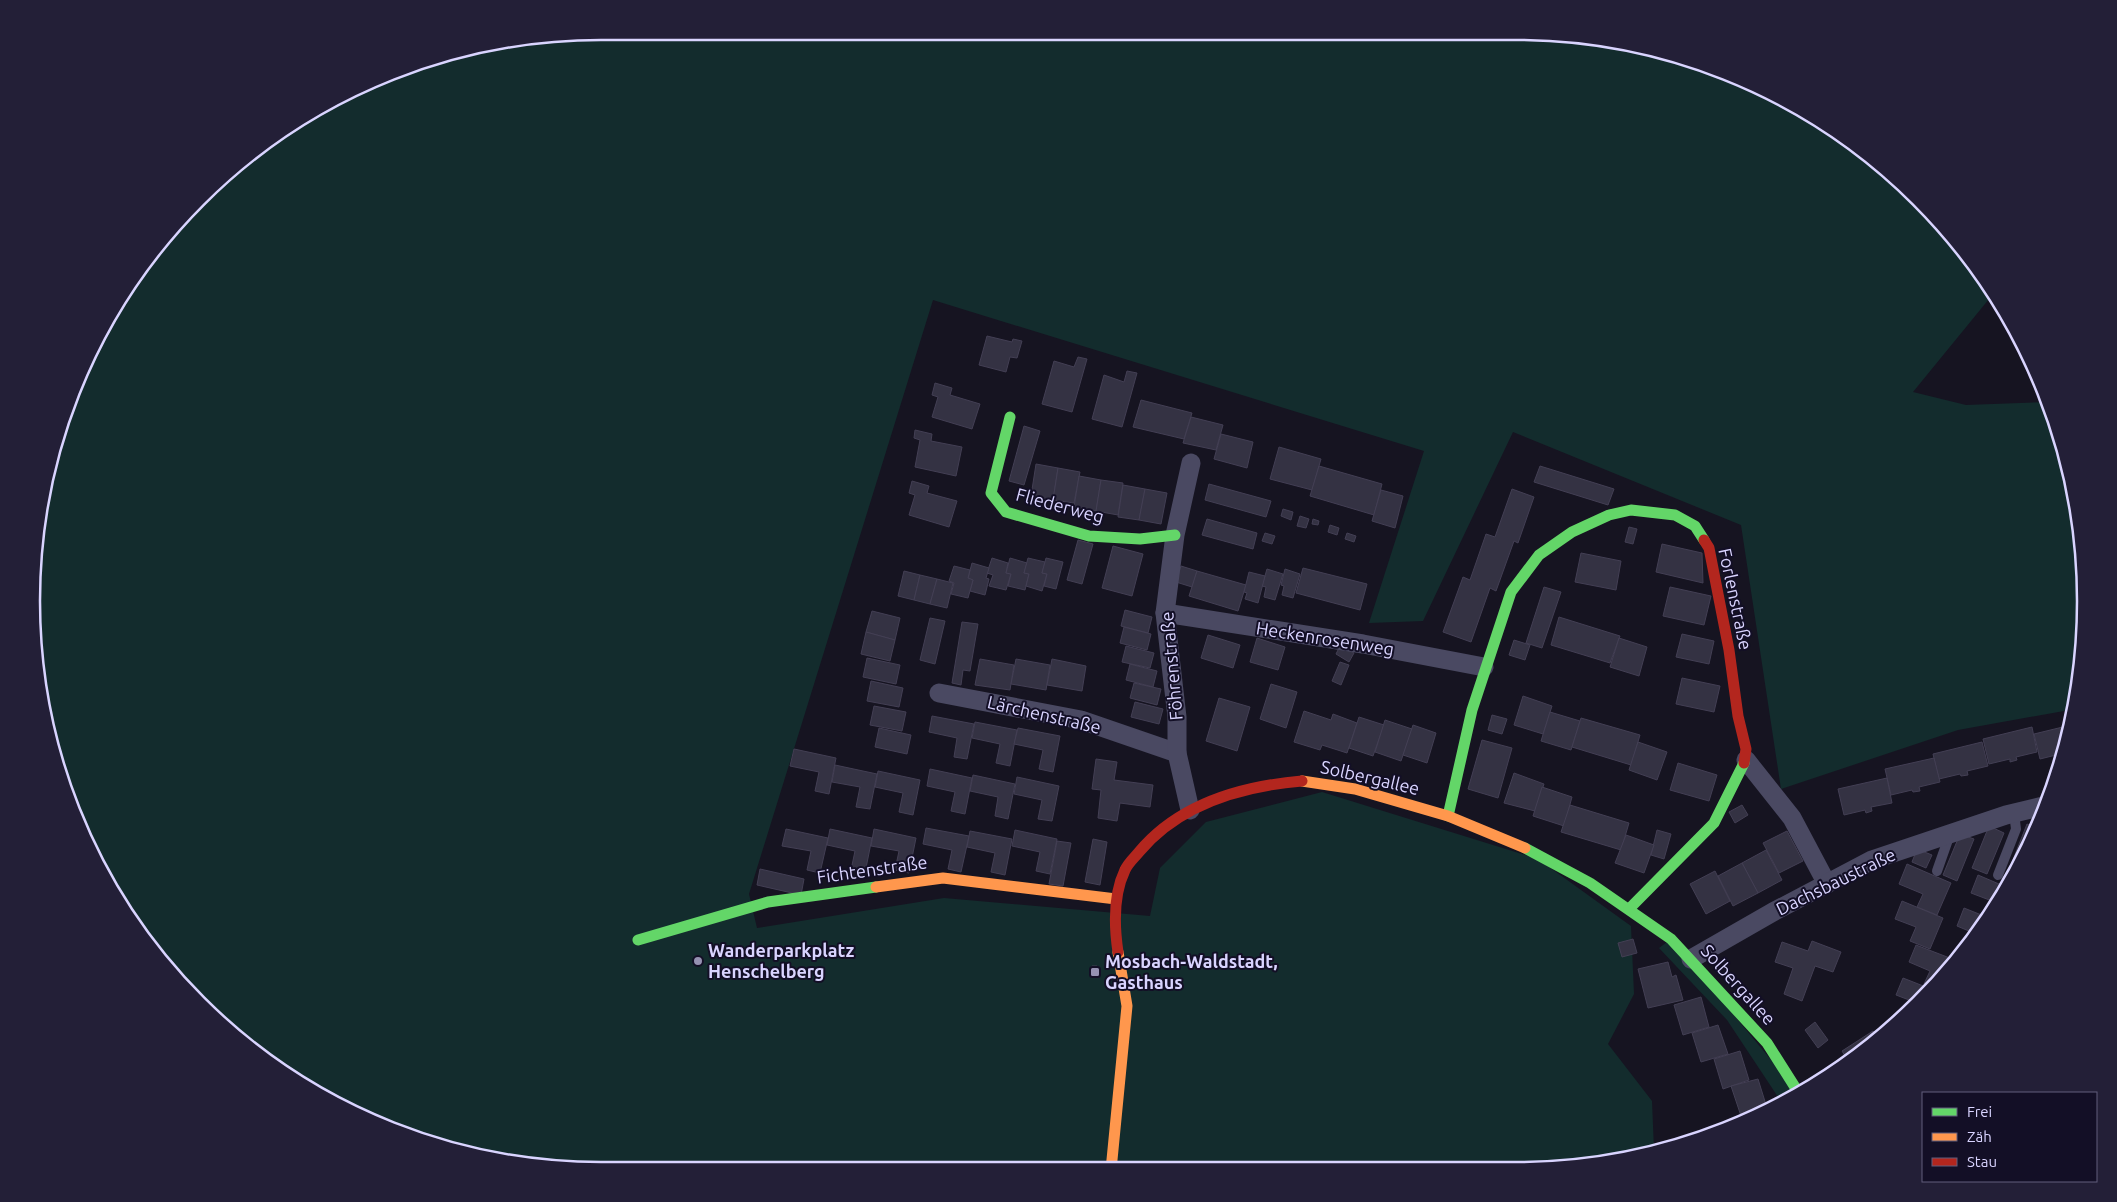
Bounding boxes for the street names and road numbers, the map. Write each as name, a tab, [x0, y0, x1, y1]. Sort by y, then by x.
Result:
street label: Fliederweg	[1014, 484, 1107, 526]
street label: Forlenstraße	[1715, 546, 1757, 651]
street label: Föhrenstraße	[1156, 611, 1186, 721]
street label: Heckenrosenweg	[1255, 617, 1396, 659]
street label: Lärchenstraße	[986, 691, 1103, 737]
street label: Solbergallee	[1319, 756, 1422, 798]
street label: Dachsbaustraße	[1773, 844, 1898, 919]
street label: Fichtenstraße	[815, 851, 928, 887]
street label: Solbergallee	[1698, 940, 1780, 1028]

